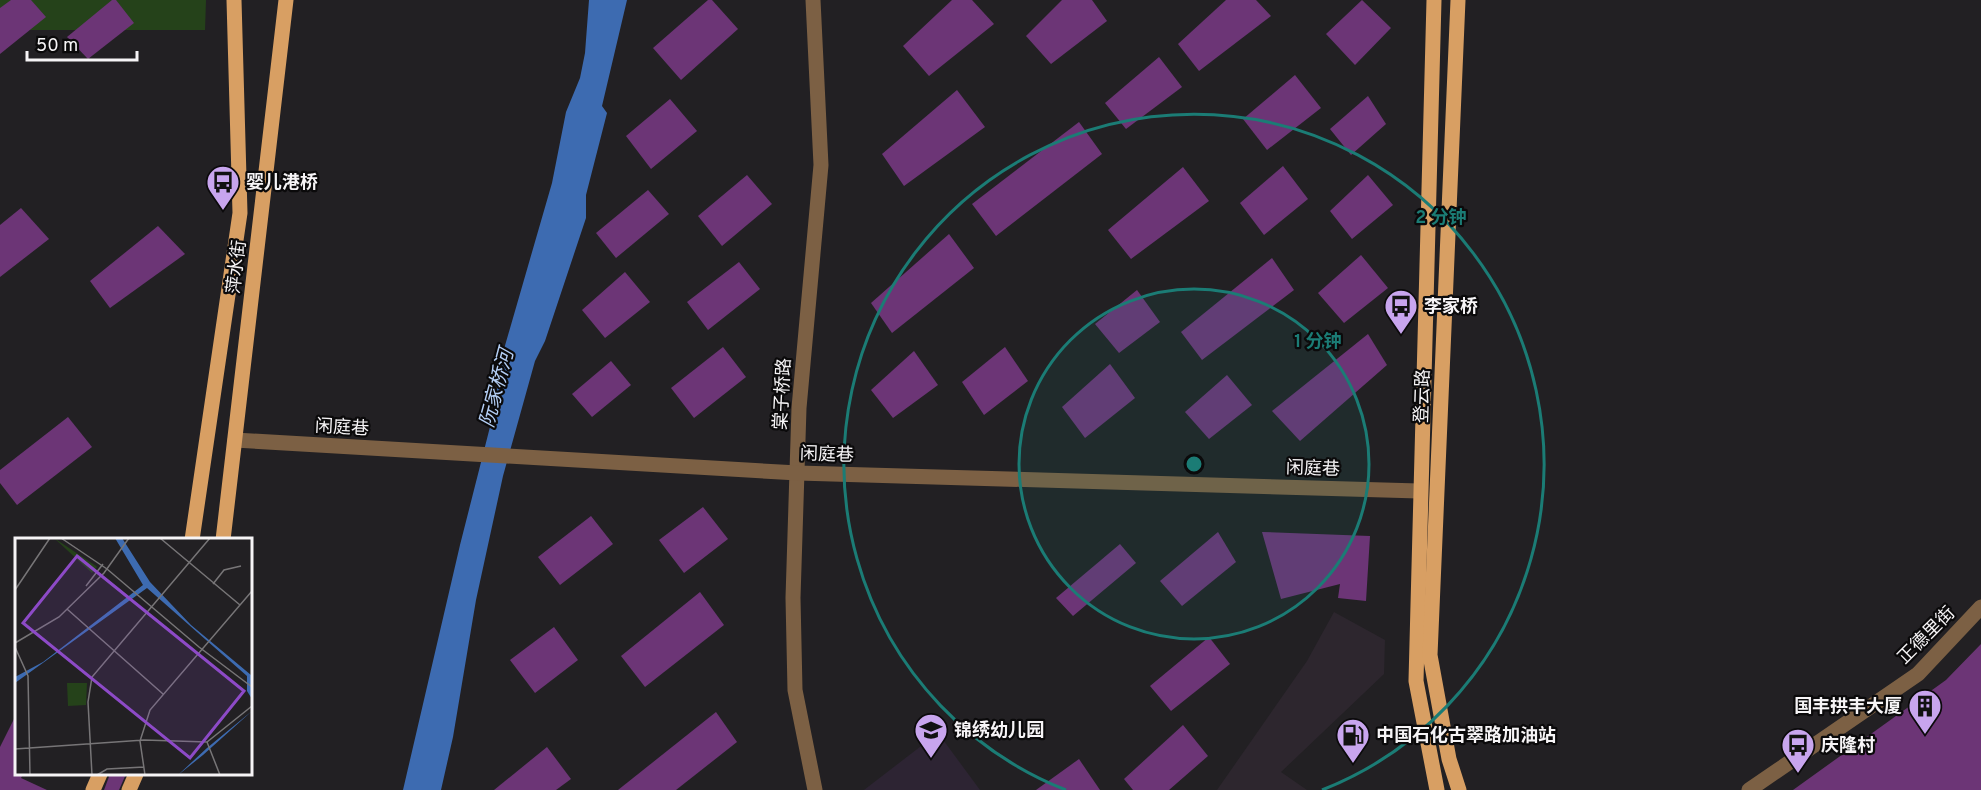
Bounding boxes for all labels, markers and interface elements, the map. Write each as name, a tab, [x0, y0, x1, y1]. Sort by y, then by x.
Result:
scale bar	[27, 24, 136, 62]
text: 50 m	[36, 35, 78, 58]
bus stop icon: 婴儿港桥	[205, 164, 241, 211]
place label: 婴儿港桥	[246, 172, 318, 195]
text: 2 分钟	[1415, 207, 1467, 230]
street label: 萍水街	[223, 239, 252, 295]
bus stop icon: 李家桥	[1383, 288, 1419, 335]
place label: 李家桥	[1424, 296, 1478, 319]
text: 1 分钟	[1294, 331, 1342, 354]
water label: 阮家桥河	[475, 343, 522, 431]
street label: 棠子桥路	[770, 358, 797, 431]
street label: 登云路	[1411, 369, 1436, 423]
street label: 闲庭巷	[314, 416, 369, 441]
street label: 闲庭巷	[800, 443, 854, 468]
centre of rings	[1184, 454, 1204, 474]
street label: 闲庭巷	[1286, 457, 1340, 482]
inset map	[15, 538, 252, 775]
street label: 正德里街	[1893, 602, 1961, 670]
building icon: 国丰·拱丰大厦	[1907, 688, 1943, 735]
place label: 国丰·拱丰大厦	[1794, 696, 1902, 719]
school or university icon: 锦绣幼儿园	[913, 712, 949, 759]
fuel station icon: 中国石化古翠路加油站	[1335, 717, 1371, 764]
place label: 锦绣幼儿园	[954, 720, 1044, 743]
place label: 中国石化古翠路加油站	[1376, 725, 1556, 748]
bus stop icon: 庆隆村	[1780, 727, 1816, 774]
place label: 庆隆村	[1821, 735, 1875, 758]

